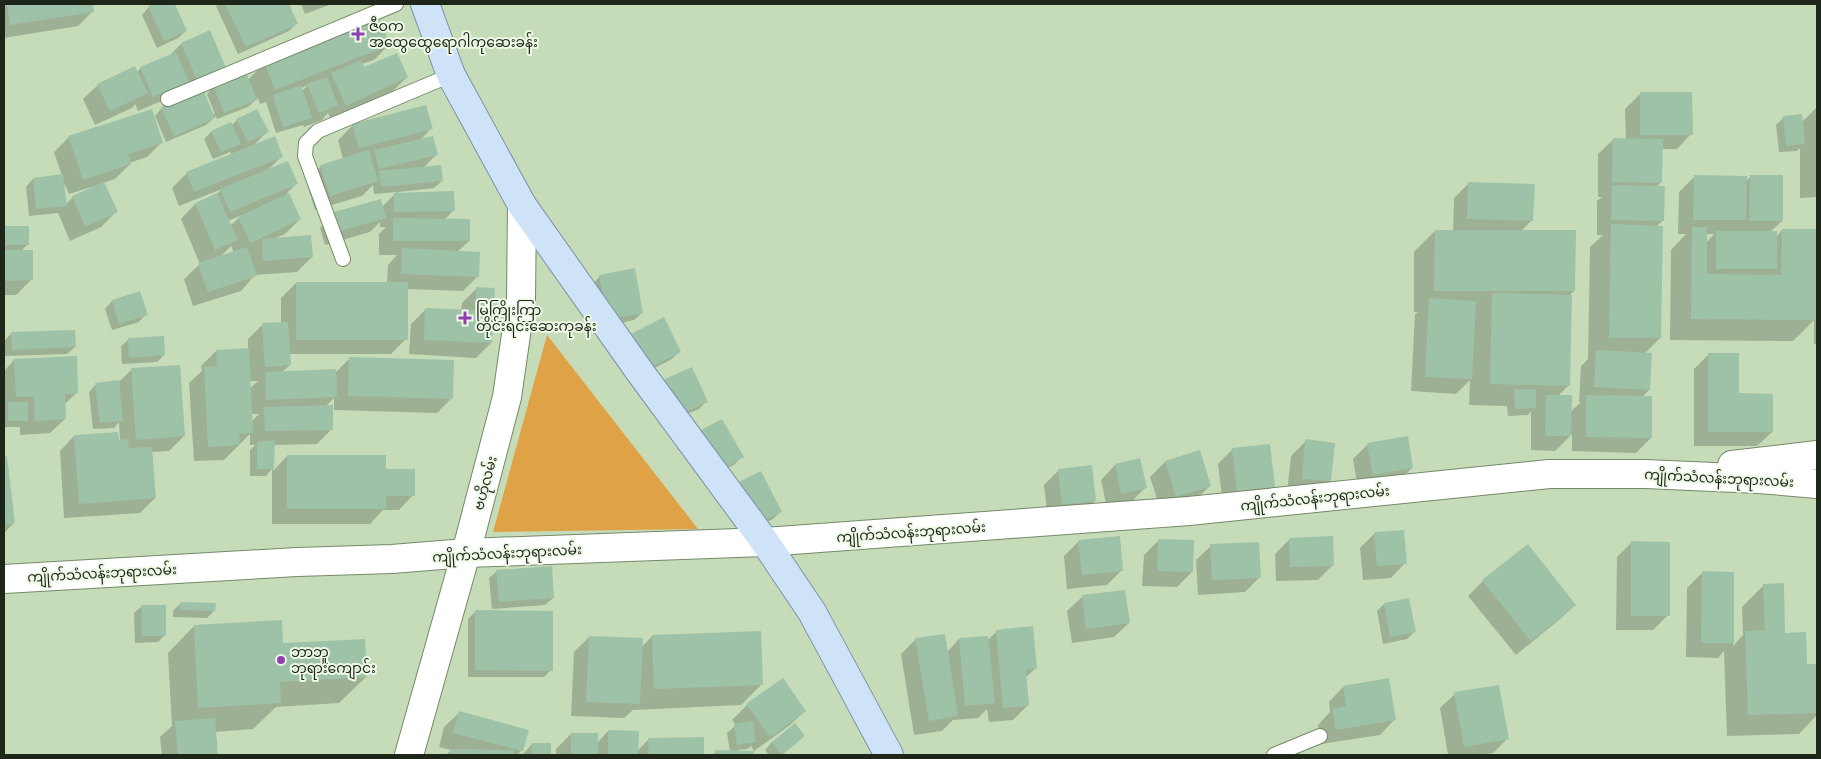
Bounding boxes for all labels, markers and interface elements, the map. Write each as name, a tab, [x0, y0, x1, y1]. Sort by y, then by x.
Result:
place label: ဇီဝက အထွေထွေရောဂါကုဆေးခန်း	[369, 16, 538, 54]
marker: ဇီဝက အထွေထွေရောဂါကုဆေးခန်း	[351, 27, 365, 41]
place label: မြကြိုးကြာ တိုင်းရင်းဆေးကုခန်း	[476, 300, 597, 338]
marker: မြကြိုးကြာ တိုင်းရင်းဆေးကုခန်း	[458, 311, 472, 325]
street label: ဗဟိုလမ်း	[468, 454, 504, 513]
street label: ကျိုက်သံလန်းဘုရားလမ်း	[1644, 464, 1794, 494]
street label: ကျိုက်သံလန်းဘုရားလမ်း	[1239, 480, 1391, 518]
street label: ကျိုက်သံလန်းဘုရားလမ်း	[836, 517, 987, 549]
street label: ကျိုက်သံလန်းဘုရားလမ်း	[432, 539, 582, 569]
street label: ကျိုက်သံလန်းဘုရားလမ်း	[27, 559, 177, 589]
place label: ဘာဘူ ဘုရားကျောင်း	[291, 643, 376, 680]
marker: ဘာဘူ ဘုရားကျောင်း	[275, 654, 287, 666]

